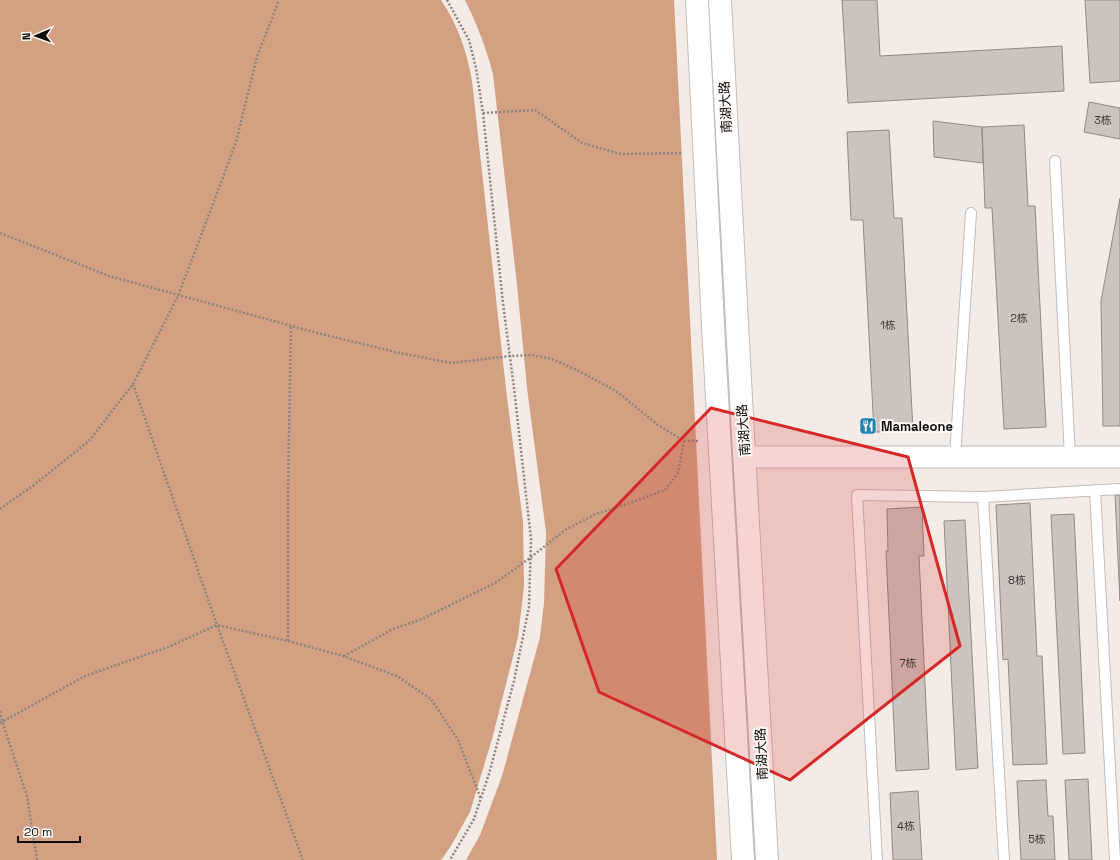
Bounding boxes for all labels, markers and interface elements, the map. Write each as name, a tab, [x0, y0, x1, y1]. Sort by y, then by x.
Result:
north arrow	[16, 16, 56, 56]
text: N	[19, 32, 33, 40]
street label: 南湖大路	[716, 81, 735, 133]
house number: 3栋	[1094, 113, 1112, 127]
house number: 2栋	[1010, 311, 1028, 325]
house number: 1栋	[880, 318, 896, 332]
street label: 南湖大路	[733, 403, 754, 457]
restaurant icon: Mamaleone	[858, 416, 878, 436]
place label: Mamaleone	[881, 418, 953, 435]
house number: 8栋	[1008, 573, 1026, 587]
house number: 7栋	[899, 656, 917, 670]
street label: 南湖大路	[752, 728, 771, 780]
scale bar	[18, 818, 80, 844]
house number: 4栋	[897, 819, 915, 833]
text: 20 m	[24, 824, 52, 840]
house number: 5栋	[1028, 832, 1046, 846]

